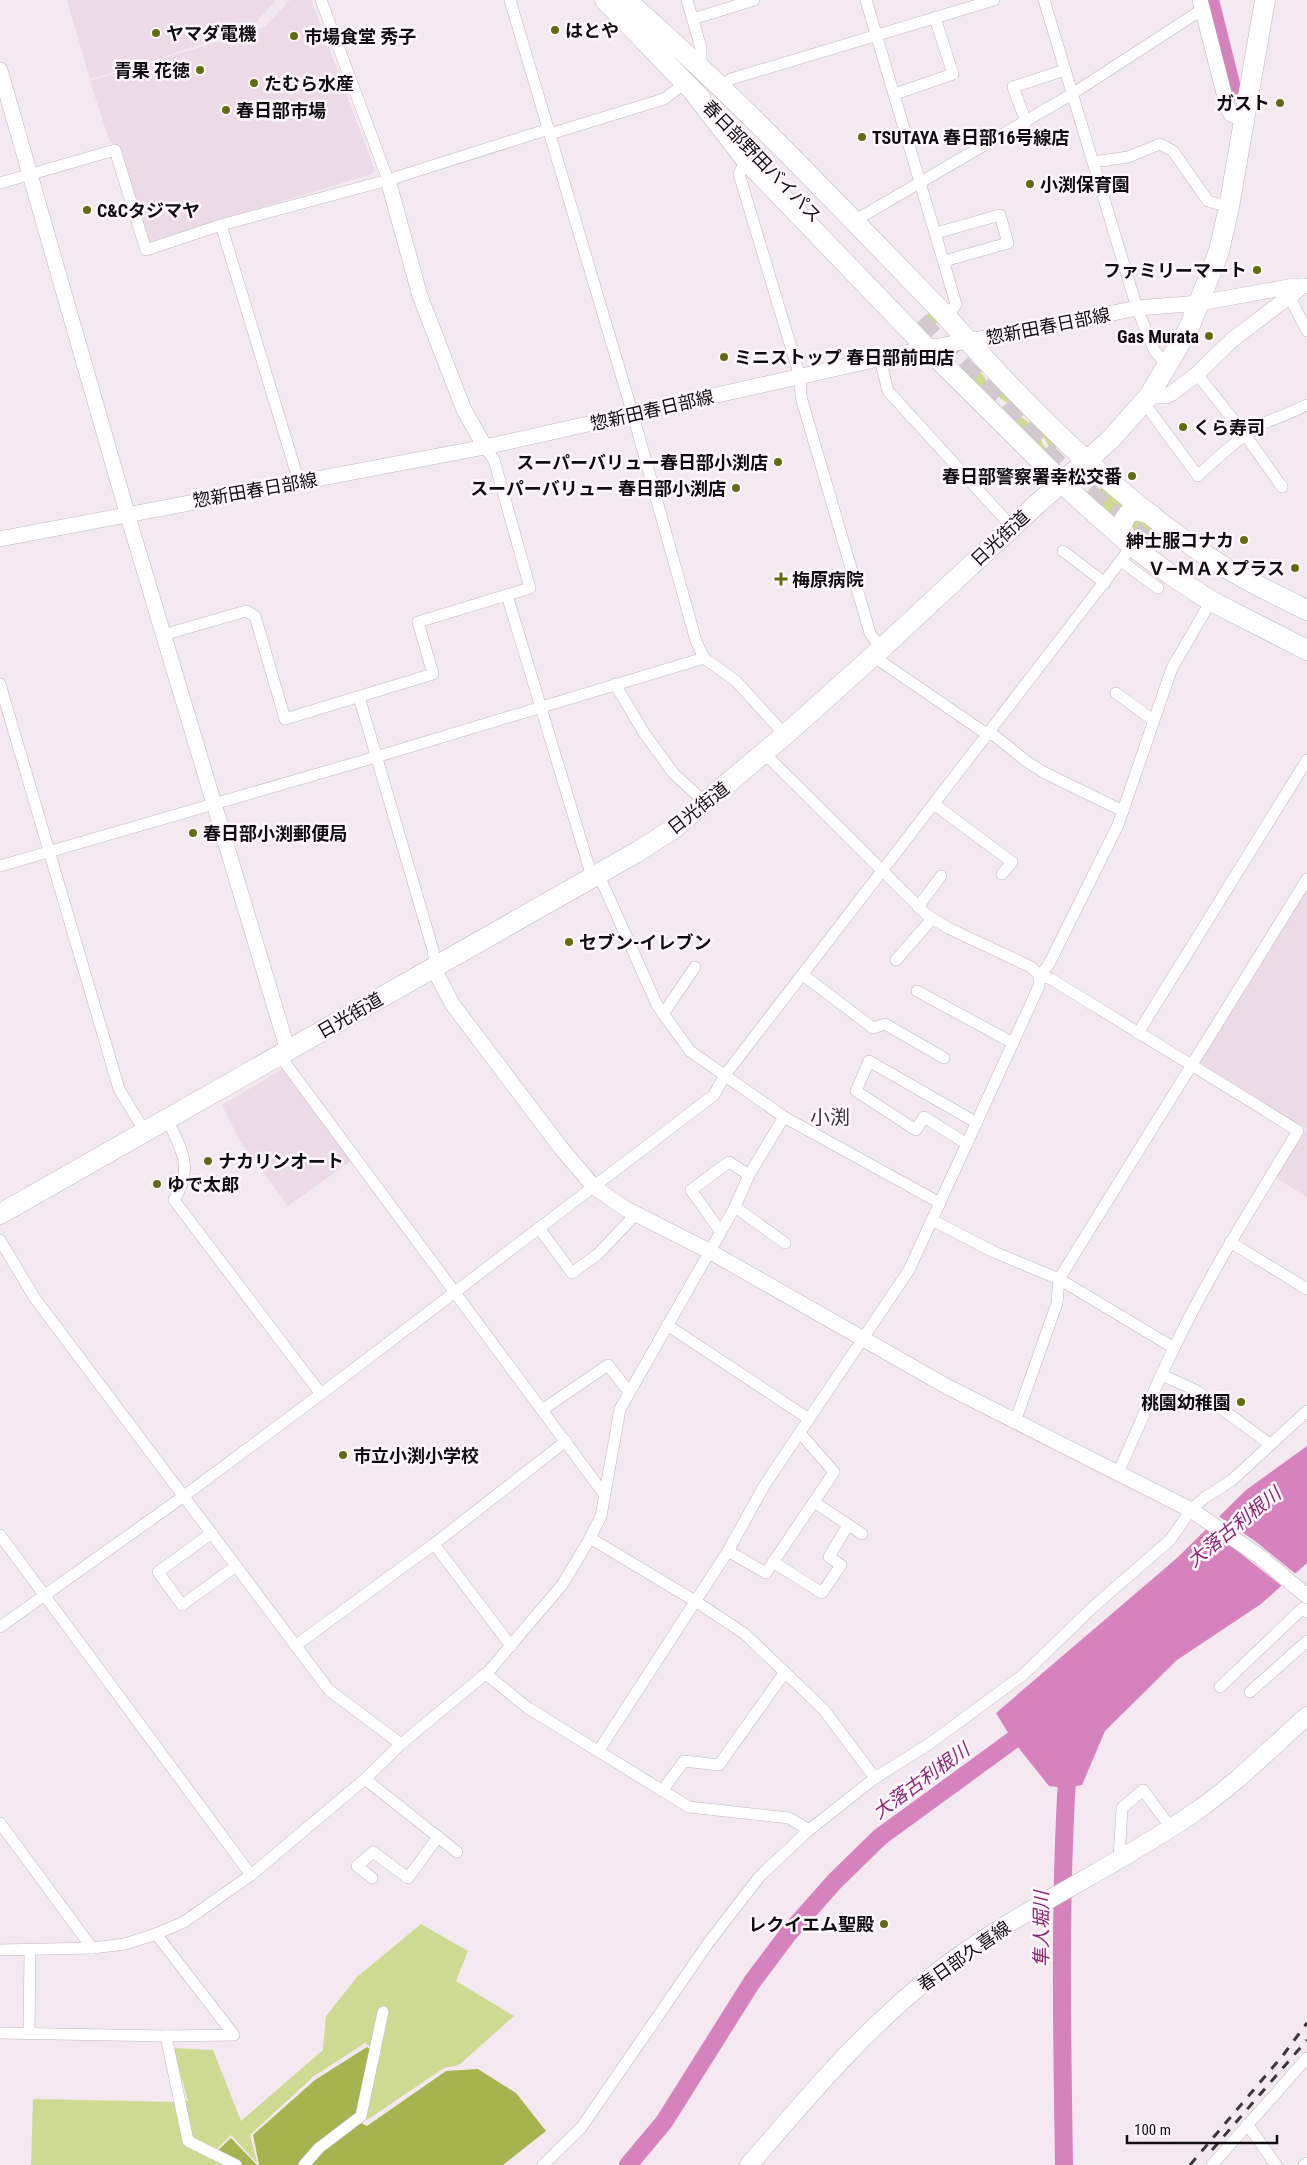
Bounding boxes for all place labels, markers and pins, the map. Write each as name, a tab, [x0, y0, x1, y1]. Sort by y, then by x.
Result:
place label: はとや	[565, 20, 619, 41]
place label: ヤマダ電機	[166, 23, 257, 44]
marker: はとや	[549, 24, 561, 36]
place label: 市場食堂 秀子	[304, 26, 416, 47]
marker: ヤマダ電機	[150, 27, 162, 39]
marker: 市場食堂 秀子	[288, 30, 300, 42]
place label: 青果 花徳	[114, 60, 190, 81]
marker: 青果 花徳	[194, 64, 206, 76]
place label: たむら水産	[264, 73, 354, 94]
marker: たむら水産	[248, 77, 260, 89]
place label: ガスト	[1216, 93, 1270, 114]
marker: ガスト	[1274, 97, 1286, 109]
place label: 春日部市場	[236, 100, 326, 121]
marker: 春日部市場	[220, 104, 232, 116]
place label: TSUTAYA 春日部16号線店	[872, 127, 1069, 148]
marker: TSUTAYA 春日部16号線店	[856, 131, 868, 143]
place label: 小渕保育園	[1040, 174, 1130, 195]
marker: 小渕保育園	[1024, 178, 1036, 190]
place label: C&Cタジマヤ	[97, 200, 200, 221]
marker: C&Cタジマヤ	[81, 204, 93, 216]
place label: ファミリーマート	[1103, 260, 1247, 281]
marker: ファミリーマート	[1251, 264, 1263, 276]
place label: Gas Murata	[1117, 326, 1199, 347]
marker: Gas Murata	[1203, 330, 1215, 342]
place label: ミニストップ 春日部前田店	[734, 347, 954, 368]
marker: ミニストップ 春日部前田店	[718, 351, 730, 363]
place label: くら寿司	[1193, 417, 1265, 438]
marker: くら寿司	[1177, 421, 1189, 433]
place label: スーパーバリュー春日部小渕店	[516, 452, 768, 473]
marker: スーパーバリュー春日部小渕店	[772, 456, 784, 468]
place label: 春日部警察署幸松交番	[942, 466, 1122, 487]
marker: 春日部警察署幸松交番	[1126, 470, 1138, 482]
place label: スーパーバリュー 春日部小渕店	[470, 478, 726, 499]
marker: スーパーバリュー 春日部小渕店	[730, 482, 742, 494]
place label: 紳士服コナカ	[1126, 530, 1234, 551]
marker: 紳士服コナカ	[1238, 534, 1250, 546]
place label: Ｖ―ＭＡＸプラス	[1147, 558, 1285, 579]
marker: Ｖ―ＭＡＸプラス	[1289, 562, 1301, 574]
place label: 梅原病院	[792, 569, 864, 590]
marker: 梅原病院	[774, 572, 788, 586]
place label: 春日部小渕郵便局	[203, 823, 347, 844]
marker: 春日部小渕郵便局	[187, 827, 199, 839]
place label: セブン-イレブン	[579, 932, 712, 953]
marker: セブン-イレブン	[563, 936, 575, 948]
place label: ナカリンオート	[218, 1151, 344, 1172]
marker: ナカリンオート	[202, 1155, 214, 1167]
place label: ゆで太郎	[167, 1174, 239, 1195]
marker: ゆで太郎	[151, 1178, 163, 1190]
place label: 桃園幼稚園	[1141, 1392, 1231, 1413]
marker: 桃園幼稚園	[1235, 1396, 1247, 1408]
place label: 市立小渕小学校	[353, 1445, 479, 1466]
marker: 市立小渕小学校	[337, 1449, 349, 1461]
place label: レクイエム聖殿	[748, 1914, 874, 1935]
marker: レクイエム聖殿	[878, 1918, 890, 1930]

